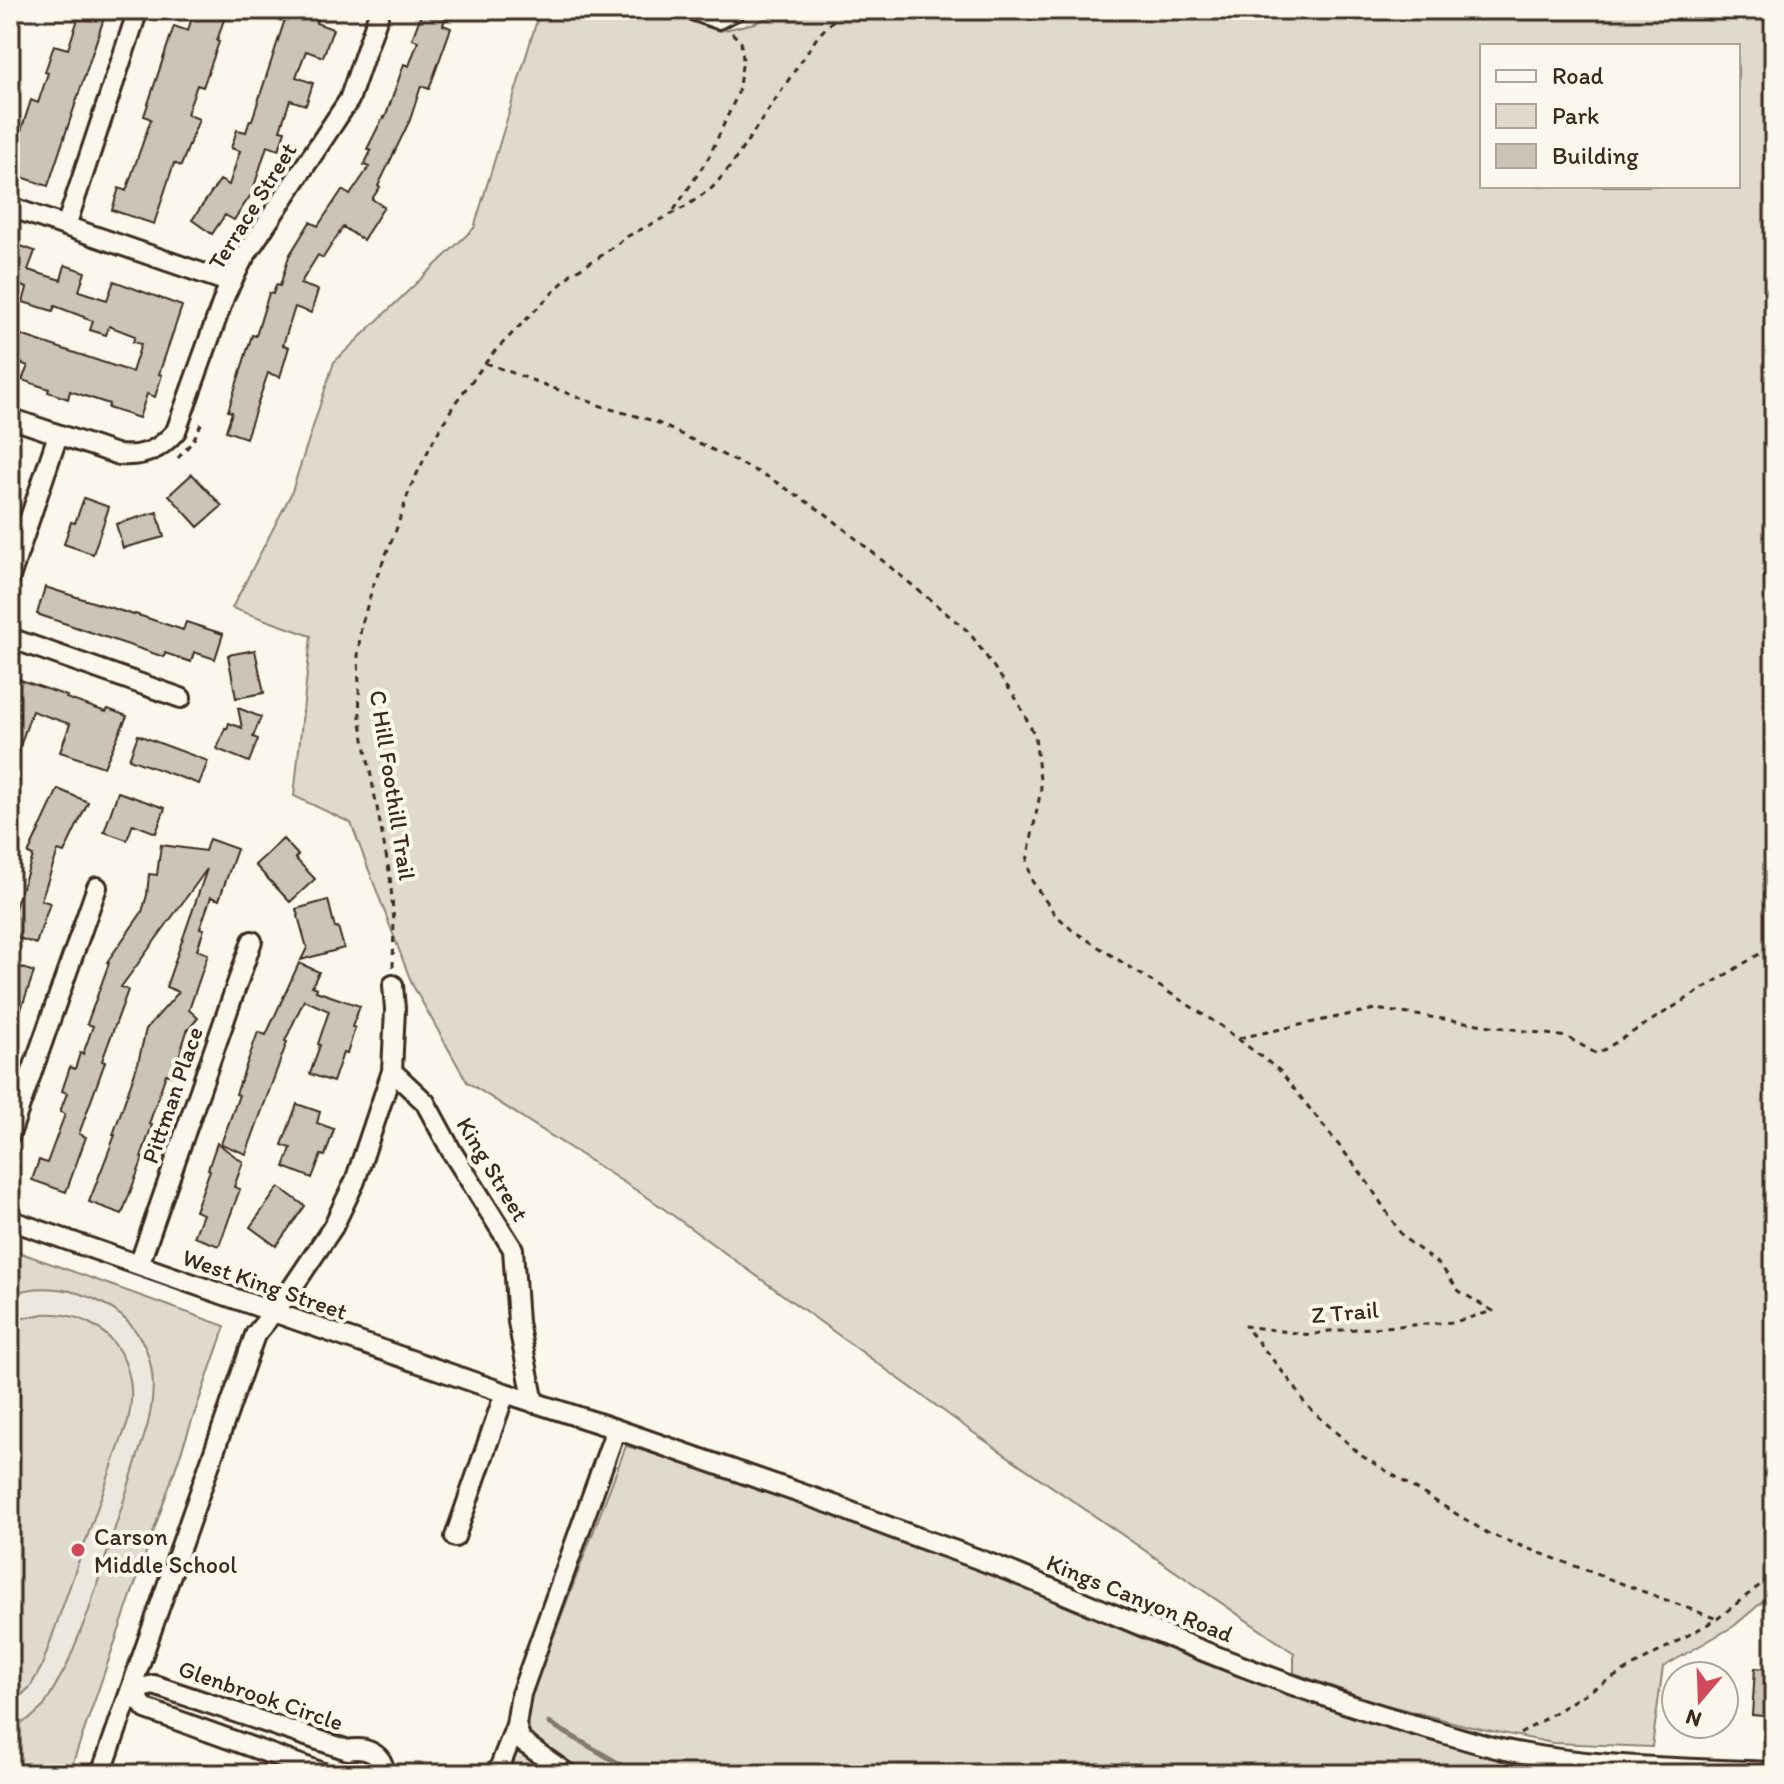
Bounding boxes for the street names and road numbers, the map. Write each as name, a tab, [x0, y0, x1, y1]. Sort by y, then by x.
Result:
street label: Terrace Street	[201, 137, 303, 275]
street label: C Hill Foothill Trail	[364, 688, 422, 882]
street label: Pittman Place	[135, 1023, 209, 1167]
street label: King Street	[451, 1112, 535, 1226]
street label: West King Street	[179, 1242, 351, 1326]
street label: Z Trail	[1310, 1295, 1380, 1329]
street label: Kings Canyon Road	[1043, 1547, 1237, 1649]
street label: Glenbrook Circle	[175, 1653, 347, 1737]

